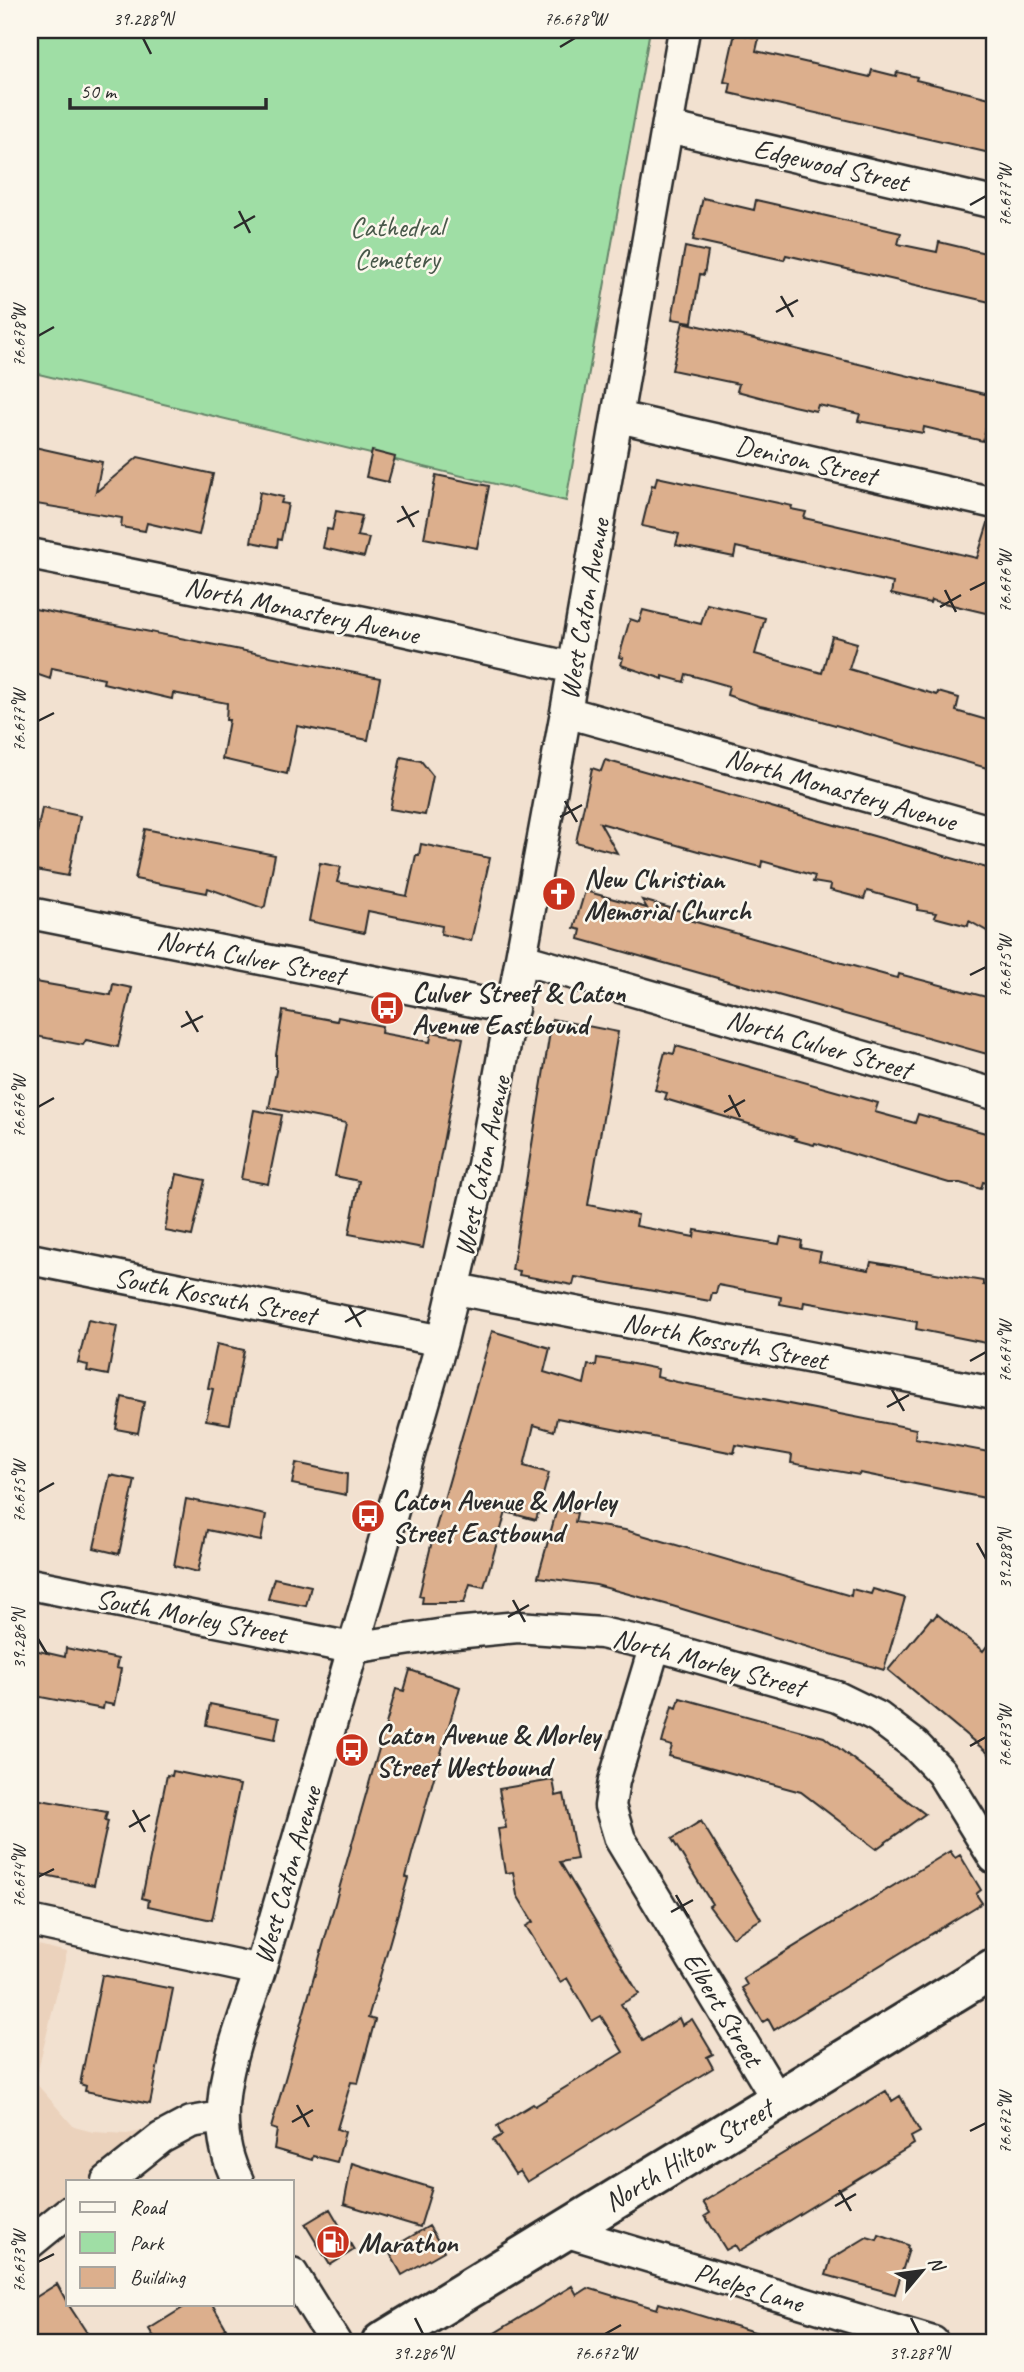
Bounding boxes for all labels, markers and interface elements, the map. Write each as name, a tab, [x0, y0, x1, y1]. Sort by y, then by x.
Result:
text: 39.288°N	[113, 8, 176, 30]
text: 76.678°W	[544, 8, 609, 30]
scale bar	[70, 66, 266, 110]
text: 50 m	[80, 78, 118, 104]
street label: Edgewood Street	[750, 130, 914, 200]
text: 76.677°W	[994, 162, 1016, 227]
park label: Cathedral Cemetery	[350, 209, 449, 276]
text: 76.678°W	[8, 302, 30, 367]
street label: Denison Street	[732, 427, 883, 494]
street label: West Caton Avenue	[551, 514, 617, 702]
text: 76.676°W	[994, 548, 1016, 613]
street label: North Monastery Avenue	[182, 568, 424, 652]
text: 76.677°W	[8, 687, 30, 752]
street label: North Monastery Avenue	[722, 739, 962, 839]
place label: New Christian Memorial Church	[584, 861, 752, 928]
church icon: New Christian Memorial Church	[540, 875, 578, 913]
street label: North Culver Street	[154, 922, 351, 993]
text: 76.675°W	[994, 933, 1016, 998]
place label: Culver Street & Caton Avenue Eastbound	[412, 975, 627, 1042]
bus stop icon: Culver Street & Caton Avenue Eastbound	[368, 989, 406, 1027]
street label: North Culver Street	[723, 1001, 919, 1088]
street label: West Caton Avenue	[446, 1071, 519, 1259]
text: 76.676°W	[8, 1073, 30, 1138]
street label: South Kossuth Street	[111, 1259, 322, 1333]
street label: North Kossuth Street	[620, 1304, 833, 1378]
text: 76.674°W	[994, 1318, 1016, 1383]
text: 76.675°W	[8, 1458, 30, 1523]
place label: Caton Avenue & Morley Street Eastbound	[392, 1483, 619, 1550]
bus stop icon: Caton Avenue & Morley Street Eastbound	[349, 1497, 387, 1535]
text: 39.288°N	[994, 1526, 1016, 1589]
street label: South Morley Street	[93, 1580, 292, 1652]
text: 39.286°N	[8, 1606, 30, 1669]
street label: North Morley Street	[609, 1620, 812, 1705]
text: 76.673°W	[994, 1703, 1016, 1768]
place label: Caton Avenue & Morley Street Westbound	[376, 1717, 603, 1784]
bus stop icon: Caton Avenue & Morley Street Westbound	[333, 1731, 371, 1769]
street label: West Caton Avenue	[245, 1780, 330, 1968]
text: 76.674°W	[8, 1843, 30, 1908]
street label: Elbert Street	[675, 1945, 772, 2075]
street label: North Hilton Street	[597, 2089, 782, 2219]
text: 76.672°W	[994, 2089, 1016, 2154]
legend	[66, 2180, 294, 2306]
text: Road	[130, 2194, 169, 2220]
fuel station icon: Marathon	[314, 2223, 352, 2261]
place label: Marathon	[358, 2225, 459, 2260]
text: 76.673°W	[8, 2228, 30, 2293]
text: Park	[130, 2230, 165, 2256]
north arrow	[888, 2236, 958, 2306]
text: N	[923, 2252, 951, 2277]
street label: Phelps Lane	[690, 2254, 809, 2321]
text: Building	[130, 2264, 187, 2290]
text: 39.286°N	[393, 2342, 456, 2364]
text: 76.672°W	[574, 2342, 639, 2364]
text: 39.287°N	[889, 2342, 952, 2364]

